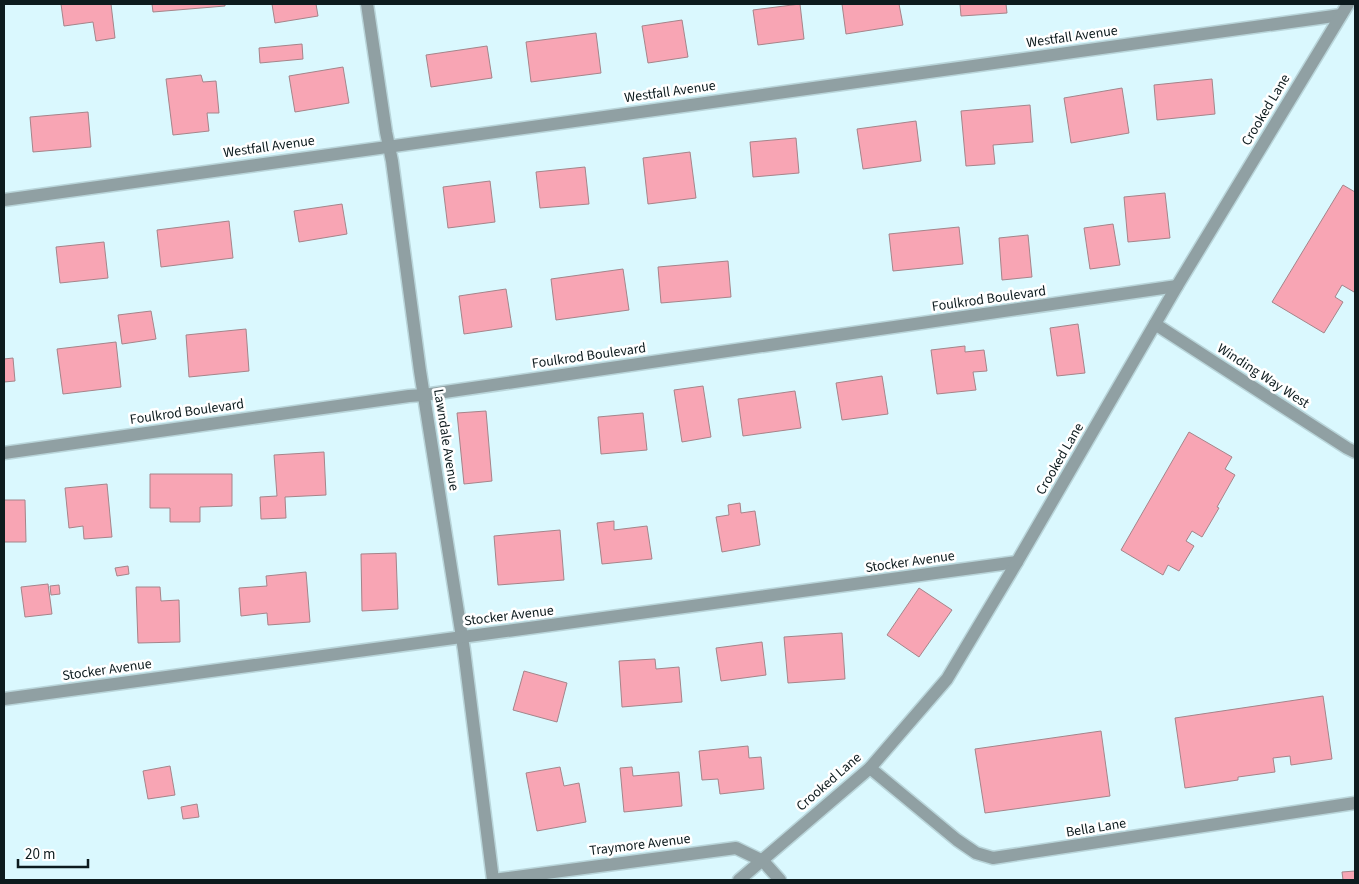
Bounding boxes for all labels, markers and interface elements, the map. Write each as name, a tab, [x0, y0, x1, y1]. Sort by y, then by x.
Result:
street label: Westfall Avenue	[1025, 21, 1119, 53]
street label: Crooked Lane	[1237, 70, 1295, 150]
street label: Westfall Avenue	[623, 76, 717, 108]
street label: Westfall Avenue	[222, 131, 316, 163]
street label: Foulkrod Boulevard	[931, 281, 1047, 317]
street label: Foulkrod Boulevard	[531, 338, 647, 374]
street label: Winding Way West	[1213, 339, 1313, 413]
street label: Lawndale Avenue	[428, 388, 464, 492]
street label: Foulkrod Boulevard	[129, 394, 245, 430]
street label: Crooked Lane	[1031, 419, 1089, 499]
street label: Stocker Avenue	[864, 546, 956, 578]
street label: Stocker Avenue	[463, 601, 555, 631]
street label: Stocker Avenue	[61, 654, 153, 686]
street label: Crooked Lane	[792, 748, 866, 816]
street label: Bella Lane	[1064, 813, 1128, 843]
street label: Traymore Avenue	[588, 829, 692, 861]
scale bar	[18, 836, 88, 868]
text: 20 m	[25, 844, 55, 865]

